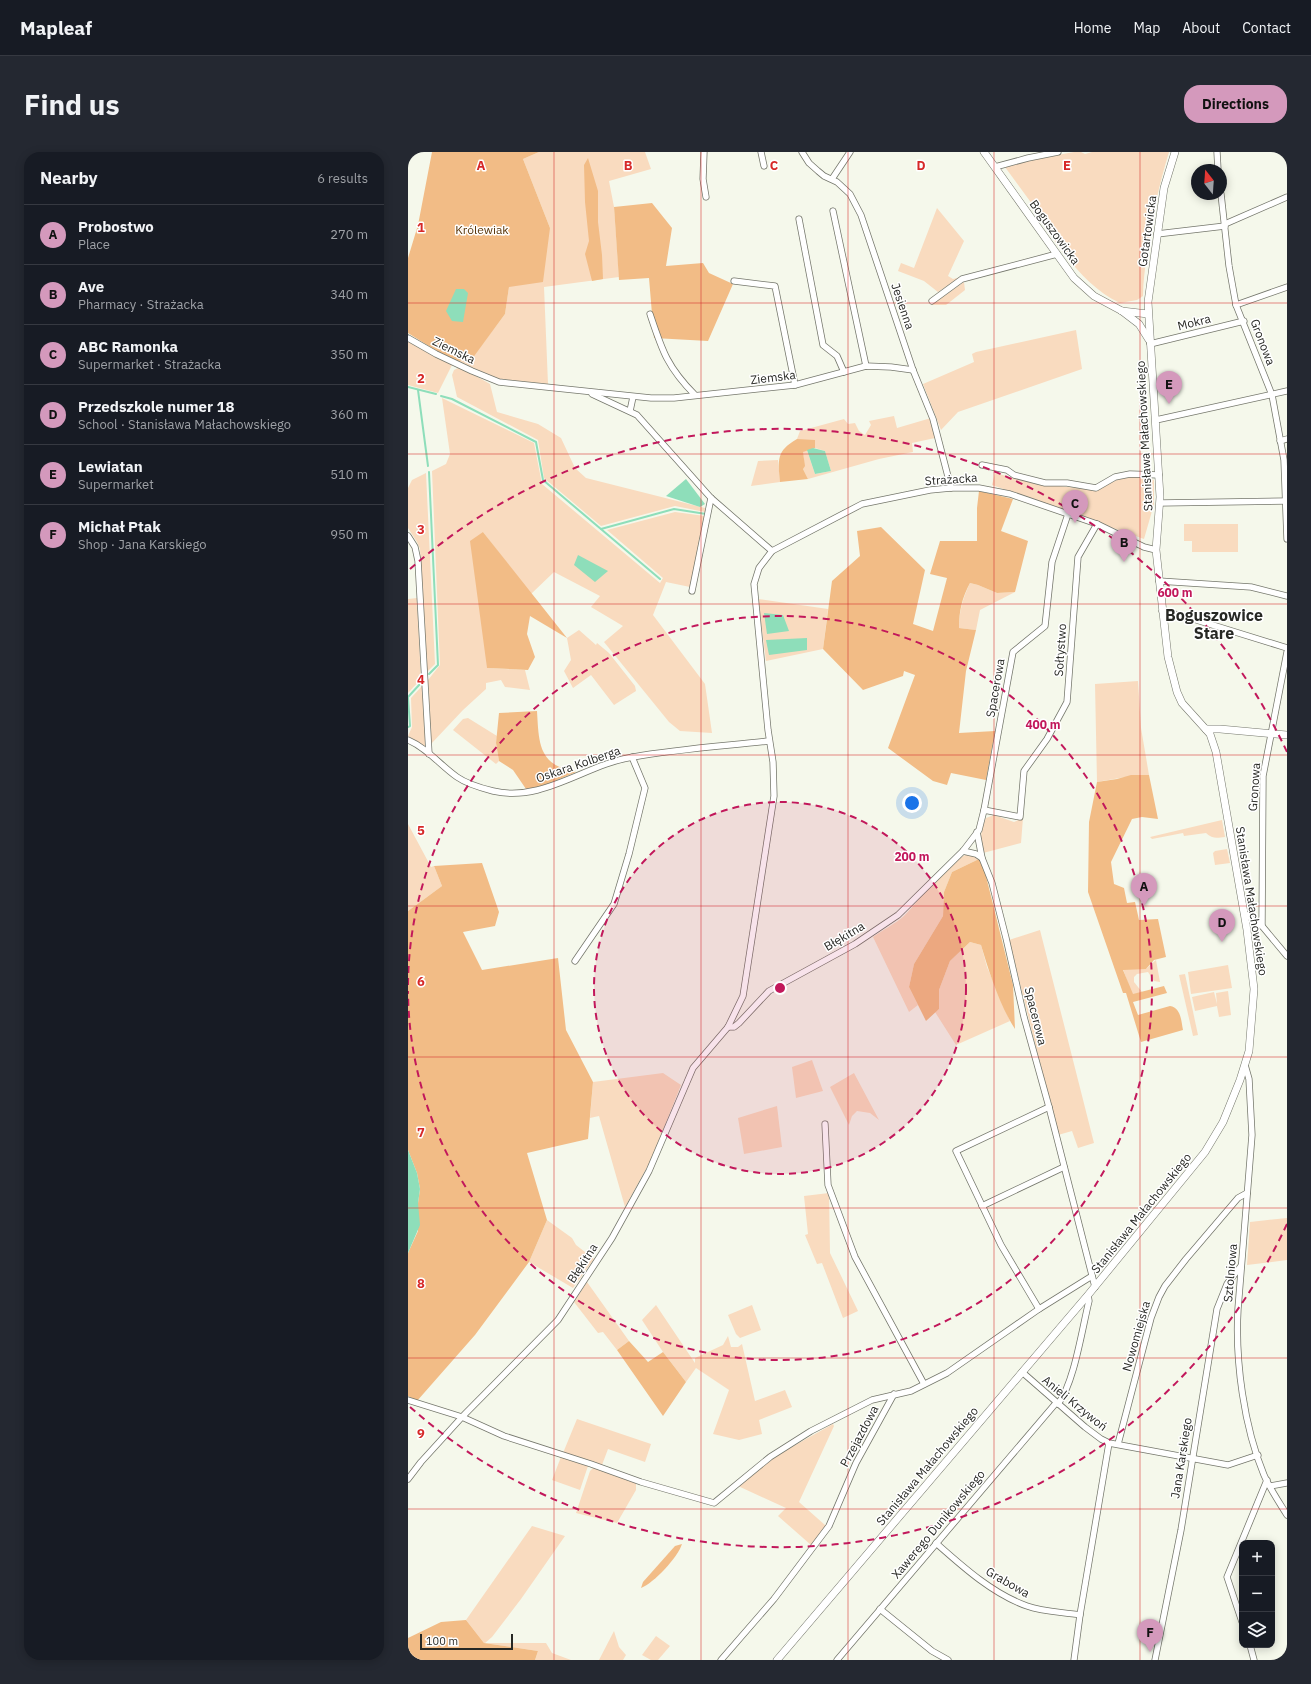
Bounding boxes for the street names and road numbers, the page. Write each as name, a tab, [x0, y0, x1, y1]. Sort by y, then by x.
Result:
street label: Gotartowicka	[1135, 194, 1160, 268]
street label: Boguszowicka	[1026, 197, 1084, 268]
street label: Jesienna	[888, 281, 918, 332]
street label: Mokra	[1176, 311, 1213, 333]
street label: Gronowa	[1247, 317, 1279, 368]
street label: Ziemska	[430, 333, 478, 367]
street label: Stanisława Małachowskiego	[1133, 360, 1155, 512]
street label: Ziemska	[749, 367, 797, 387]
street label: Strażacka	[924, 470, 978, 488]
street label: Sołtystwo	[1051, 623, 1069, 677]
street label: Spacerowa	[982, 657, 1008, 719]
street label: Oskara Kolberga	[534, 742, 623, 785]
street label: Gronowa	[1245, 762, 1263, 812]
street label: Stanisława Małachowskiego	[1233, 825, 1271, 977]
street label: Błękitna	[821, 918, 867, 954]
street label: Spacerowa	[1022, 985, 1051, 1047]
street label: Stanisława Małachowskiego	[1088, 1150, 1194, 1276]
street label: Błękitna	[564, 1240, 601, 1286]
street label: Sztolniowa	[1220, 1243, 1240, 1303]
street label: Nowomiejska	[1119, 1298, 1153, 1373]
street label: Anieli Krzywoń	[1039, 1372, 1111, 1434]
street label: Przejazdowa	[837, 1402, 882, 1469]
street label: Stanisława Małachowskiego	[873, 1403, 981, 1529]
street label: Jana Karskiego	[1167, 1416, 1195, 1499]
street label: Xawerego Dunikowskiego	[888, 1466, 988, 1581]
street label: Grabowa	[983, 1563, 1033, 1601]

